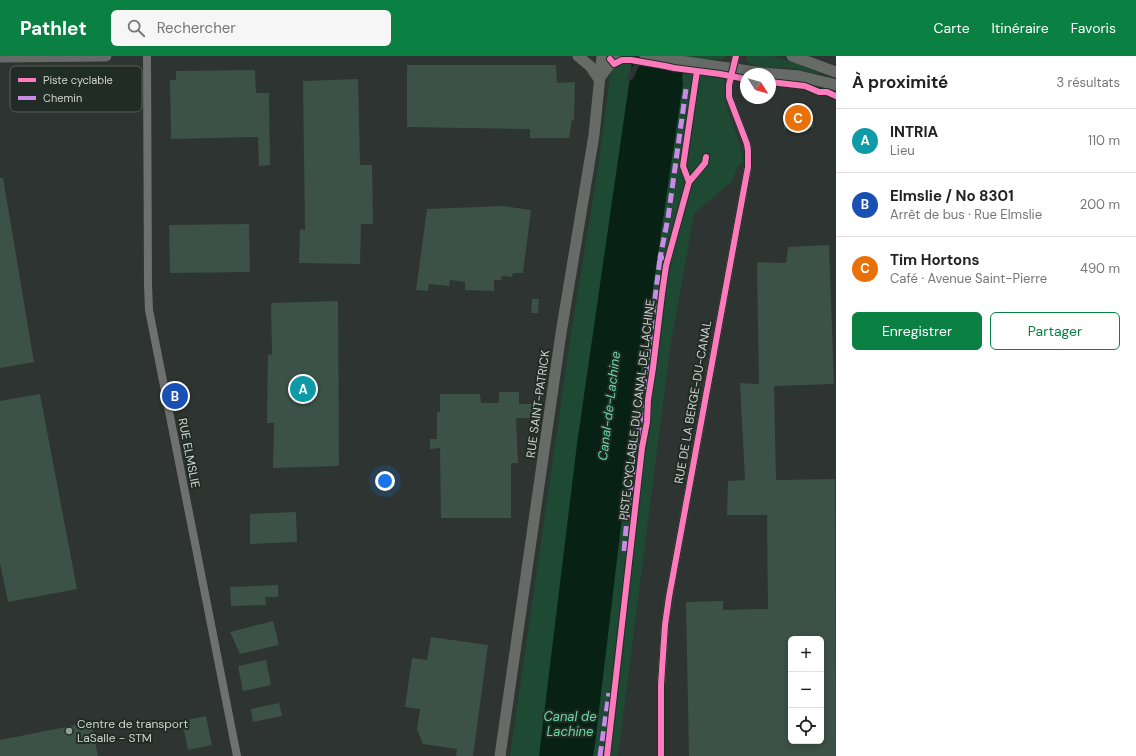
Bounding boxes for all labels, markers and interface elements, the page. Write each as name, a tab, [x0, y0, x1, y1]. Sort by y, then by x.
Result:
search box	[111, 10, 391, 46]
text: Pathlet	[20, 16, 87, 41]
icon: search	[125, 17, 147, 39]
text: Rechercher	[157, 18, 236, 38]
text: Carte	[934, 19, 970, 37]
text: Itinéraire	[992, 19, 1049, 37]
text: Favoris	[1071, 19, 1116, 37]
legend	[10, 66, 142, 112]
north arrow	[740, 68, 776, 104]
text: À proximité	[852, 71, 948, 93]
text: Piste cyclable	[43, 73, 113, 87]
text: 3 résultats	[1056, 74, 1120, 91]
text: Chemin	[43, 91, 82, 105]
pin: C	[785, 103, 811, 133]
text: INTRIA	[890, 122, 938, 142]
text: A	[860, 132, 870, 149]
text: 110 m	[1088, 132, 1120, 149]
text: Lieu	[890, 142, 915, 159]
text: Elmslie / No 8301	[890, 186, 1014, 206]
text: B	[861, 196, 869, 213]
text: 200 m	[1080, 196, 1120, 213]
text: Arrêt de bus · Rue Elmslie	[890, 206, 1042, 223]
text: Tim Hortons	[890, 250, 979, 270]
text: C	[860, 260, 870, 277]
text: 490 m	[1080, 260, 1120, 277]
text: Café · Avenue Saint-Pierre	[890, 270, 1047, 287]
street label: PISTE CYCLABLE DU CANAL DE LACHINE	[616, 298, 659, 521]
button: Enregistrer	[852, 312, 982, 350]
button: Partager	[990, 312, 1120, 350]
street label: RUE DE LA BERGE-DU-CANAL	[671, 319, 715, 485]
street label: RUE SAINT-PATRICK	[523, 349, 553, 459]
water label: Canal-de-Lachine	[594, 350, 624, 462]
pin: A	[290, 374, 316, 404]
pin: B	[162, 381, 188, 411]
street label: RUE ELMSLIE	[174, 417, 204, 490]
your location	[375, 471, 395, 491]
map controls	[788, 636, 824, 744]
button: +	[788, 636, 824, 672]
button: −	[788, 672, 824, 708]
water label: Canal de Lachine	[543, 708, 597, 740]
button: locate	[788, 708, 824, 744]
place label: Centre de transport LaSalle - STM	[77, 716, 188, 746]
marker: Centre de transport LaSalle - STM	[64, 726, 74, 736]

